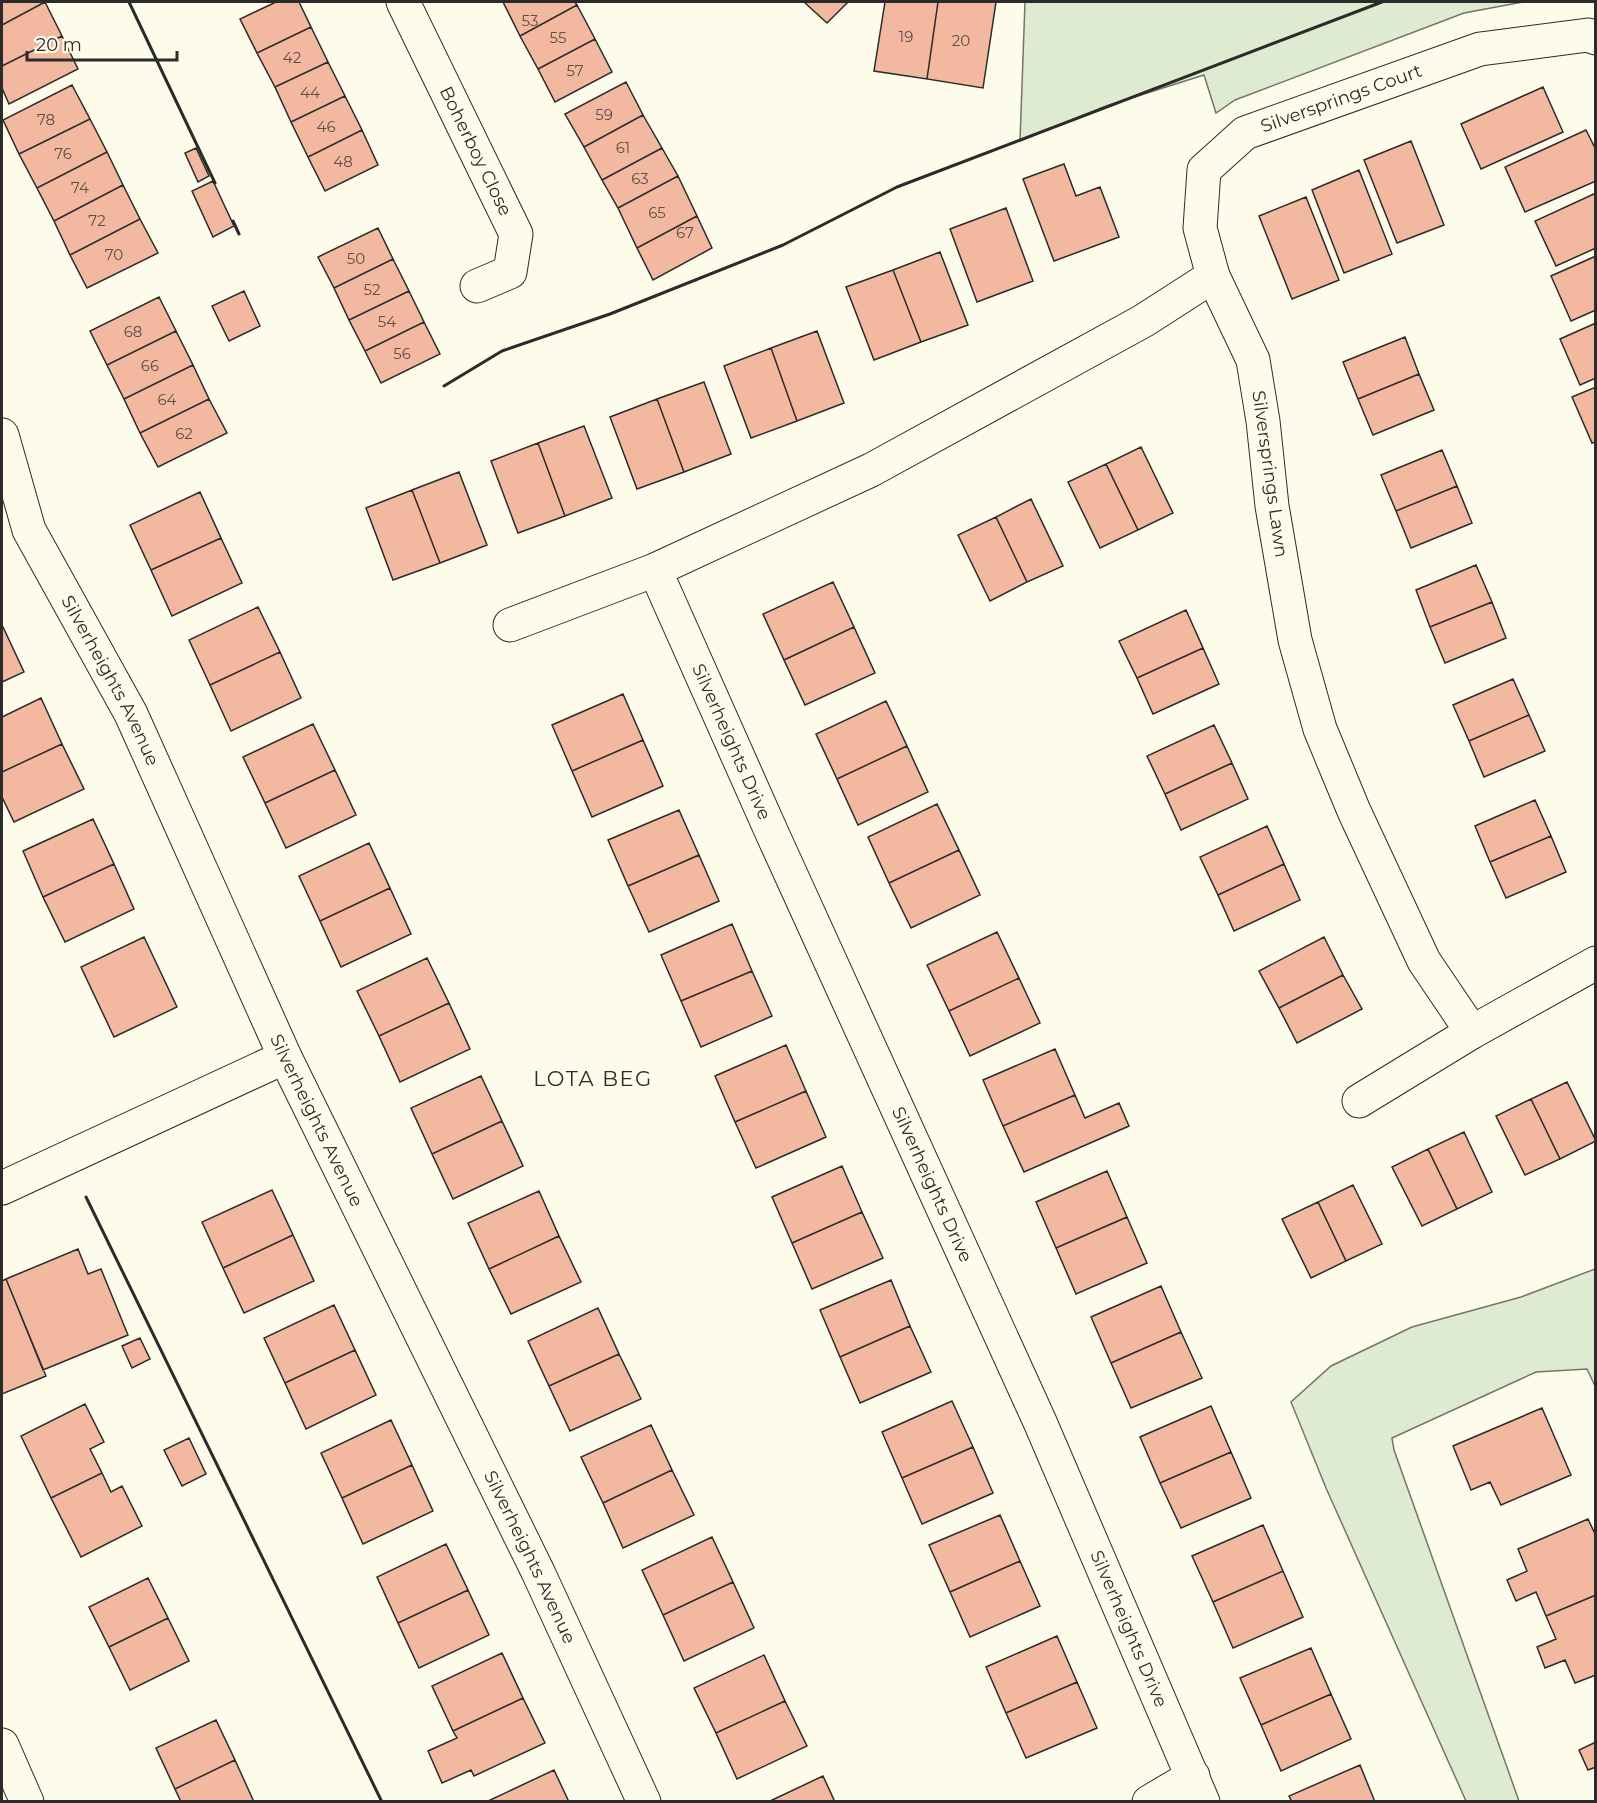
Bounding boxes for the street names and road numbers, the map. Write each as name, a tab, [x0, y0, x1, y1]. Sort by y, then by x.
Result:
street label: Silversprings Court	[1258, 60, 1425, 138]
street label: Boherboy Close	[435, 83, 517, 220]
street label: Silversprings Lawn	[1247, 389, 1293, 559]
street label: Silverheights Avenue	[56, 592, 164, 769]
street label: Silverheights Drive	[687, 660, 776, 823]
street label: Silverheights Avenue	[265, 1031, 368, 1211]
street label: Silverheights Drive	[887, 1103, 977, 1266]
street label: Silverheights Avenue	[479, 1467, 581, 1647]
street label: Silverheights Drive	[1085, 1547, 1172, 1711]

